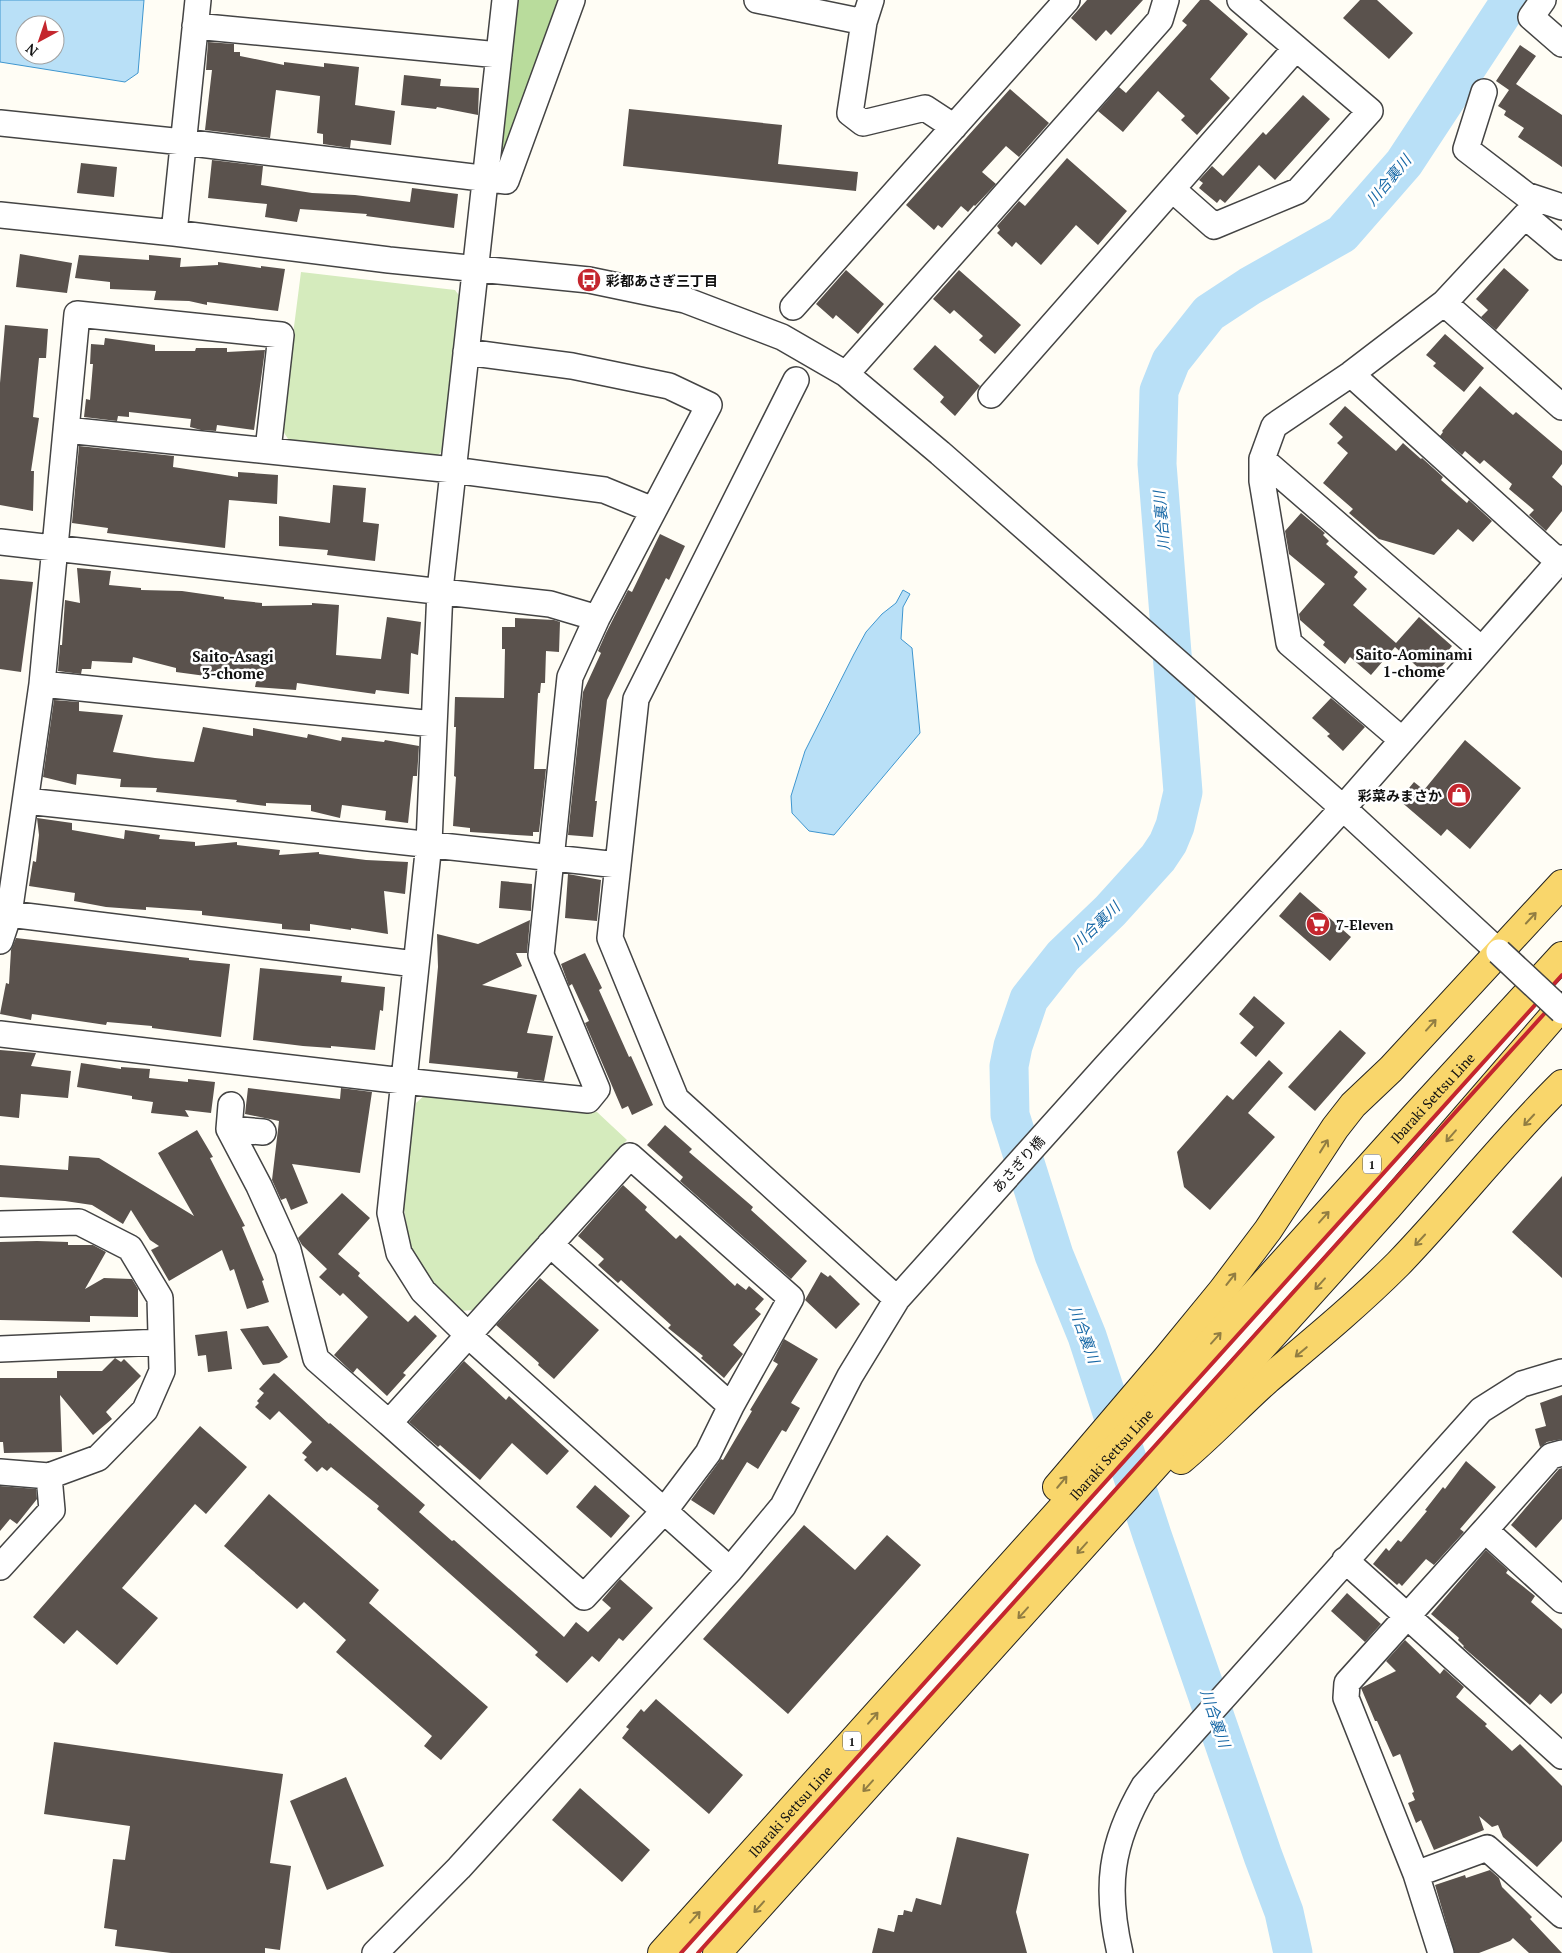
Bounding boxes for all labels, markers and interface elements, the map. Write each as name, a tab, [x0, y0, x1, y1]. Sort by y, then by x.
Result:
north arrow	[15, 15, 65, 65]
text: N	[21, 39, 41, 61]
water label: 川合裏川	[1361, 149, 1416, 209]
bus stop icon: 彩都あさぎ三丁目	[576, 267, 602, 293]
place label: 彩都あさぎ三丁目	[606, 271, 718, 290]
water label: 川合裏川	[1148, 488, 1174, 552]
district label: Saito-Aominami 1-chome	[1355, 644, 1473, 681]
district label: Saito-Asagi 3-chome	[192, 646, 274, 683]
shop icon: 彩菜みまさか	[1446, 782, 1472, 808]
place label: 彩菜みまさか	[1358, 786, 1442, 805]
water label: 川合裏川	[1066, 896, 1125, 953]
supermarket icon: 7-Eleven	[1305, 911, 1331, 937]
one-way arrow	[1525, 912, 1537, 924]
place label: 7-Eleven	[1336, 915, 1394, 934]
one-way arrow	[1425, 1019, 1437, 1032]
street label: Ibaraki Settsu Line	[1386, 1048, 1478, 1147]
one-way arrow	[1523, 1113, 1535, 1126]
one-way arrow	[1446, 1129, 1457, 1142]
street label: あさぎり橋	[988, 1132, 1048, 1196]
one-way arrow	[1319, 1140, 1329, 1154]
road number: 1	[1363, 1154, 1381, 1174]
one-way arrow	[1319, 1210, 1330, 1223]
one-way arrow	[1414, 1234, 1426, 1247]
one-way arrow	[1225, 1273, 1236, 1286]
one-way arrow	[1314, 1277, 1326, 1290]
water label: 川合裏川	[1065, 1302, 1105, 1367]
one-way arrow	[1210, 1332, 1221, 1345]
one-way arrow	[1295, 1346, 1308, 1357]
street label: Ibaraki Settsu Line	[1065, 1404, 1157, 1504]
one-way arrow	[1056, 1476, 1067, 1489]
one-way arrow	[1077, 1541, 1088, 1554]
one-way arrow	[1017, 1607, 1029, 1620]
water label: 川合裏川	[1197, 1686, 1236, 1752]
one-way arrow	[867, 1711, 879, 1724]
road number: 1	[843, 1732, 861, 1750]
street label: Ibaraki Settsu Line	[744, 1761, 836, 1861]
one-way arrow	[862, 1779, 874, 1792]
one-way arrow	[753, 1900, 765, 1913]
one-way arrow	[689, 1910, 701, 1923]

